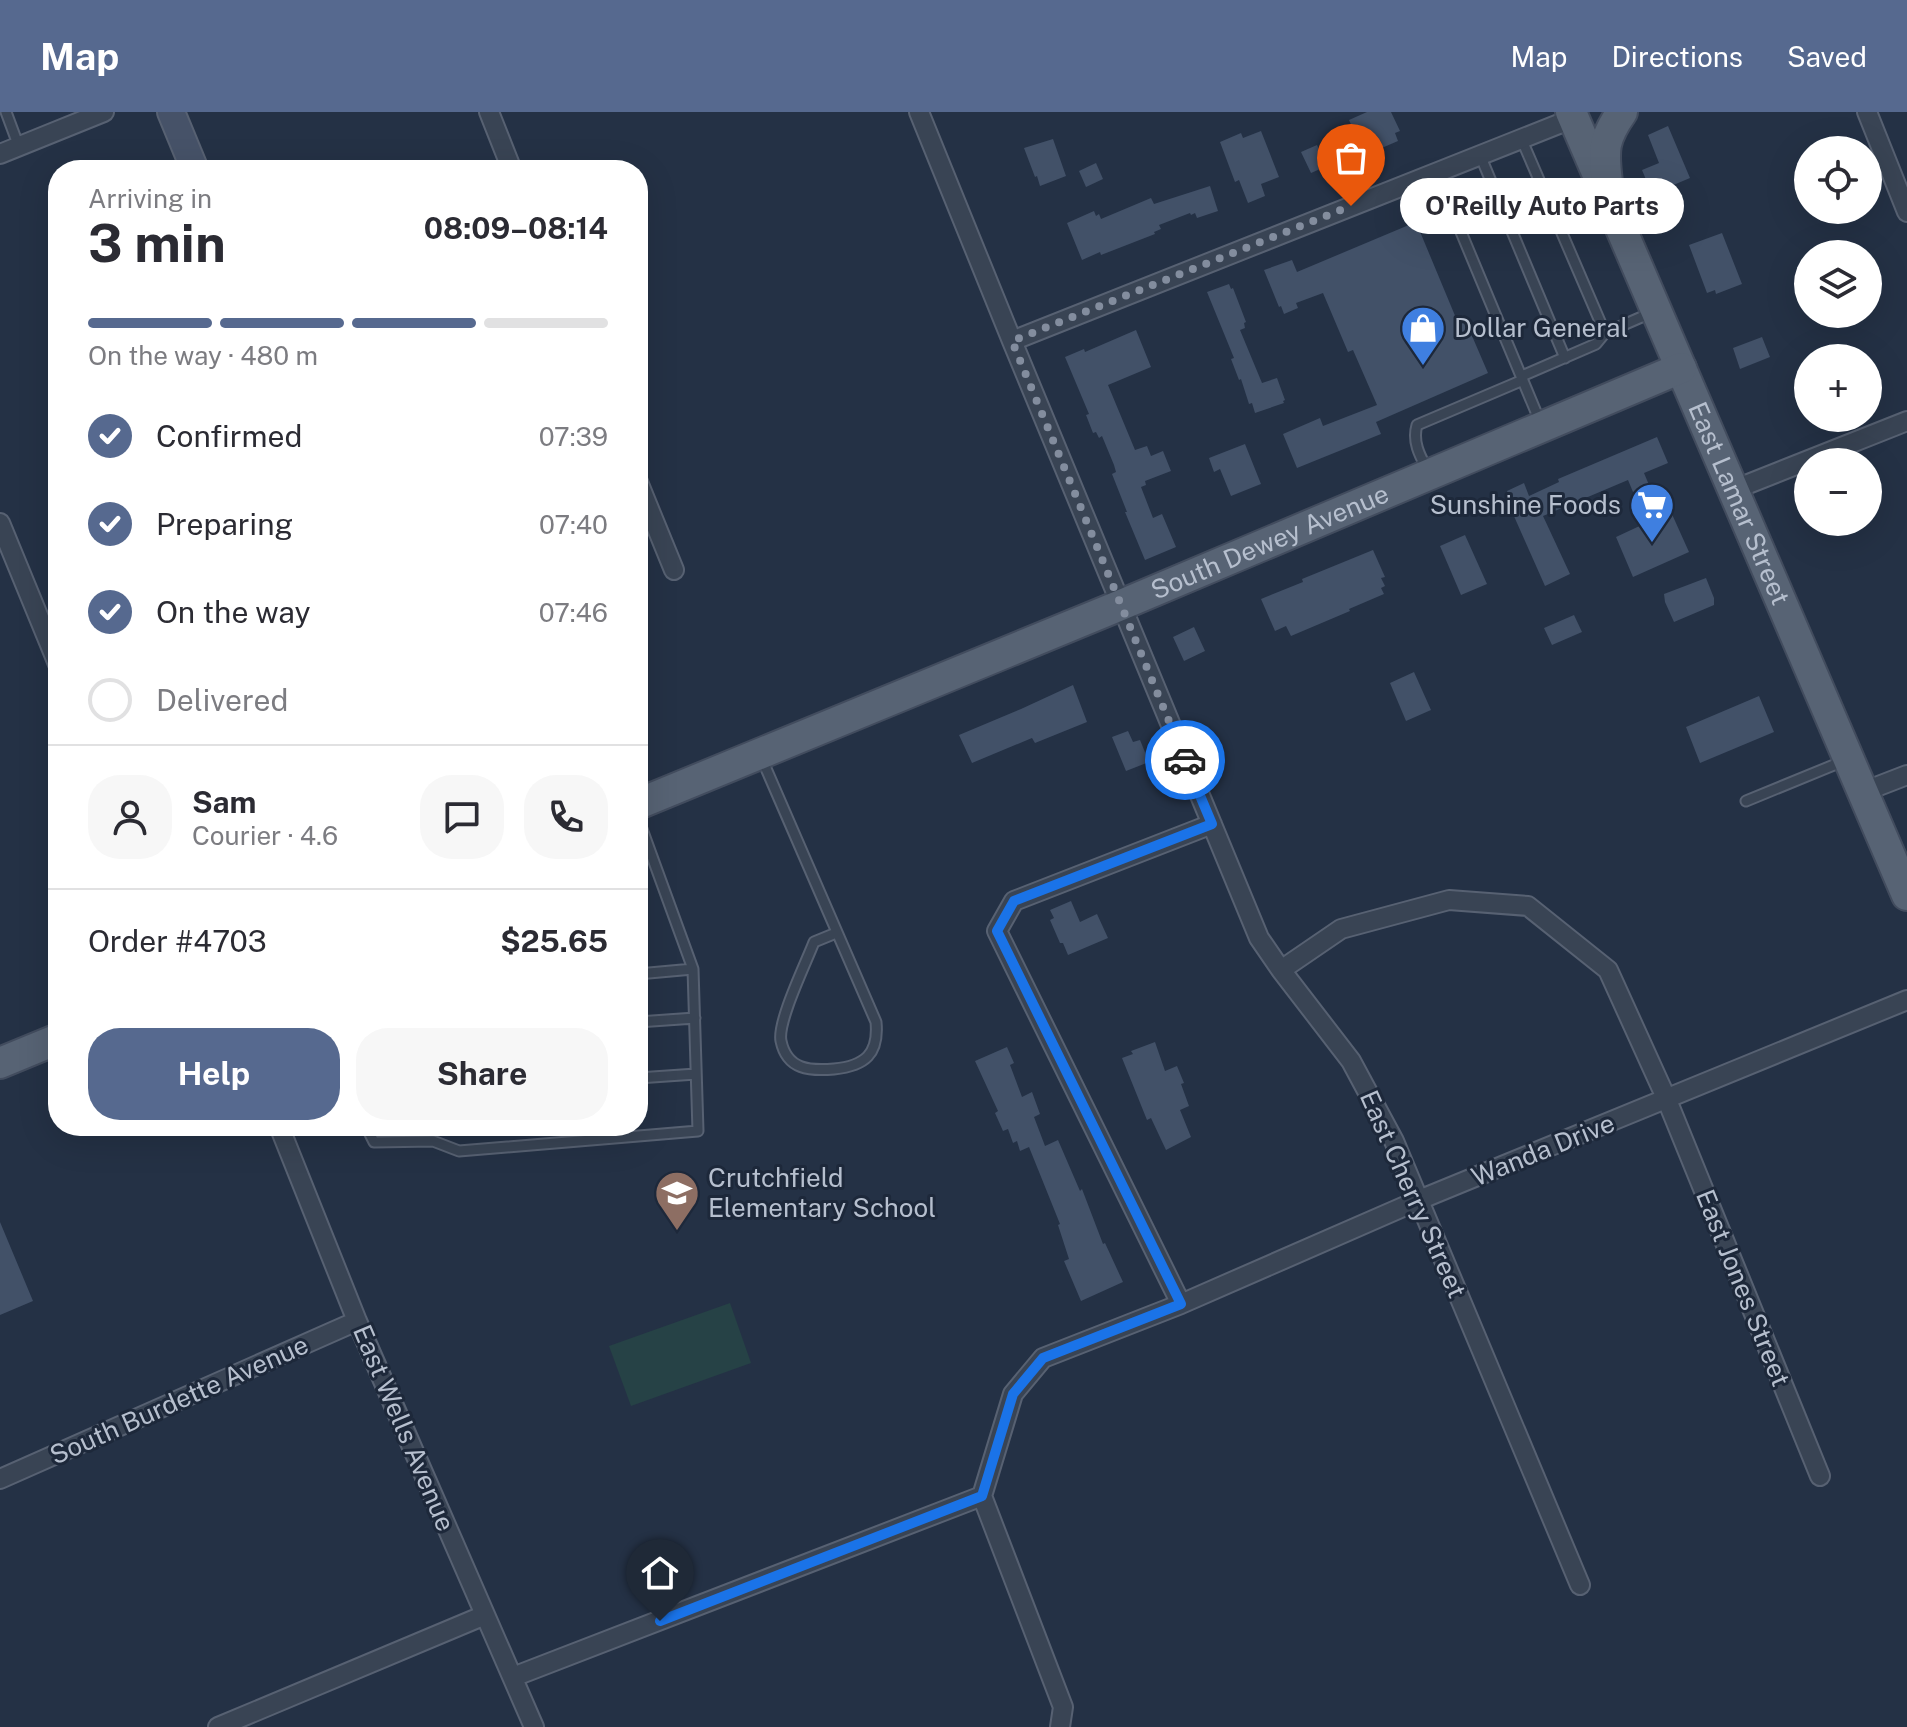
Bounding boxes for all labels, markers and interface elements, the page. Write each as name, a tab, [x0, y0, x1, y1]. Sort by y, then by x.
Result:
text: Map	[40, 34, 119, 79]
text: Map	[1511, 40, 1567, 73]
text: Directions	[1611, 40, 1743, 73]
text: Saved	[1787, 40, 1867, 73]
pin	[1317, 124, 1385, 206]
icon: bag	[1329, 136, 1373, 180]
map controls	[1794, 136, 1882, 536]
button: locate	[1794, 136, 1882, 224]
callout: O'Reilly Auto Parts	[1399, 178, 1683, 234]
text: Arriving in	[88, 183, 212, 214]
text: O'Reilly Auto Parts	[1425, 190, 1659, 221]
text: 08:09–08:14	[424, 210, 608, 246]
text: 3 min	[88, 213, 226, 274]
button: layers	[1794, 240, 1882, 328]
shop icon: Dollar General	[1399, 304, 1447, 367]
place label: Dollar General	[1454, 312, 1628, 343]
text: On the way · 480 m	[88, 340, 318, 371]
button: +	[1794, 344, 1882, 432]
street label: East Lamar Street	[1682, 397, 1797, 610]
icon: check	[88, 414, 132, 458]
text: Confirmed	[156, 418, 302, 454]
text: 07:39	[539, 421, 608, 452]
button: −	[1794, 448, 1882, 536]
street label: South Dewey Avenue	[1146, 478, 1393, 606]
supermarket icon: Sunshine Foods	[1628, 481, 1676, 544]
place label: Sunshine Foods	[1430, 489, 1621, 520]
icon: check	[88, 502, 132, 546]
text: Preparing	[156, 506, 293, 542]
text: 07:40	[539, 509, 608, 540]
icon: check	[88, 590, 132, 634]
text: On the way	[156, 594, 310, 630]
text: 07:46	[539, 597, 608, 628]
text: Delivered	[156, 682, 288, 718]
courier	[1145, 720, 1225, 800]
icon: car	[1163, 738, 1207, 782]
button: person	[88, 775, 172, 859]
button: chat	[420, 775, 504, 859]
button: phone	[524, 775, 608, 859]
text: Sam	[192, 784, 256, 820]
text: Courier · 4.6	[192, 820, 338, 851]
text: Order #4703	[88, 923, 267, 959]
text: $25.65	[500, 923, 608, 959]
button: Help	[88, 1028, 340, 1120]
button: Share	[356, 1028, 608, 1120]
street label: East Cherry Street	[1354, 1085, 1473, 1302]
street label: Wanda Drive	[1467, 1107, 1619, 1192]
place label: Crutchfield Elementary School	[708, 1162, 936, 1223]
school or university icon: Crutchfield Elementary School	[653, 1169, 701, 1232]
street label: East Jones Street	[1690, 1185, 1797, 1391]
street label: East Wells Avenue	[347, 1320, 462, 1536]
street label: South Burdette Avenue	[45, 1329, 313, 1471]
pin	[626, 1539, 694, 1621]
icon: home	[638, 1551, 682, 1595]

